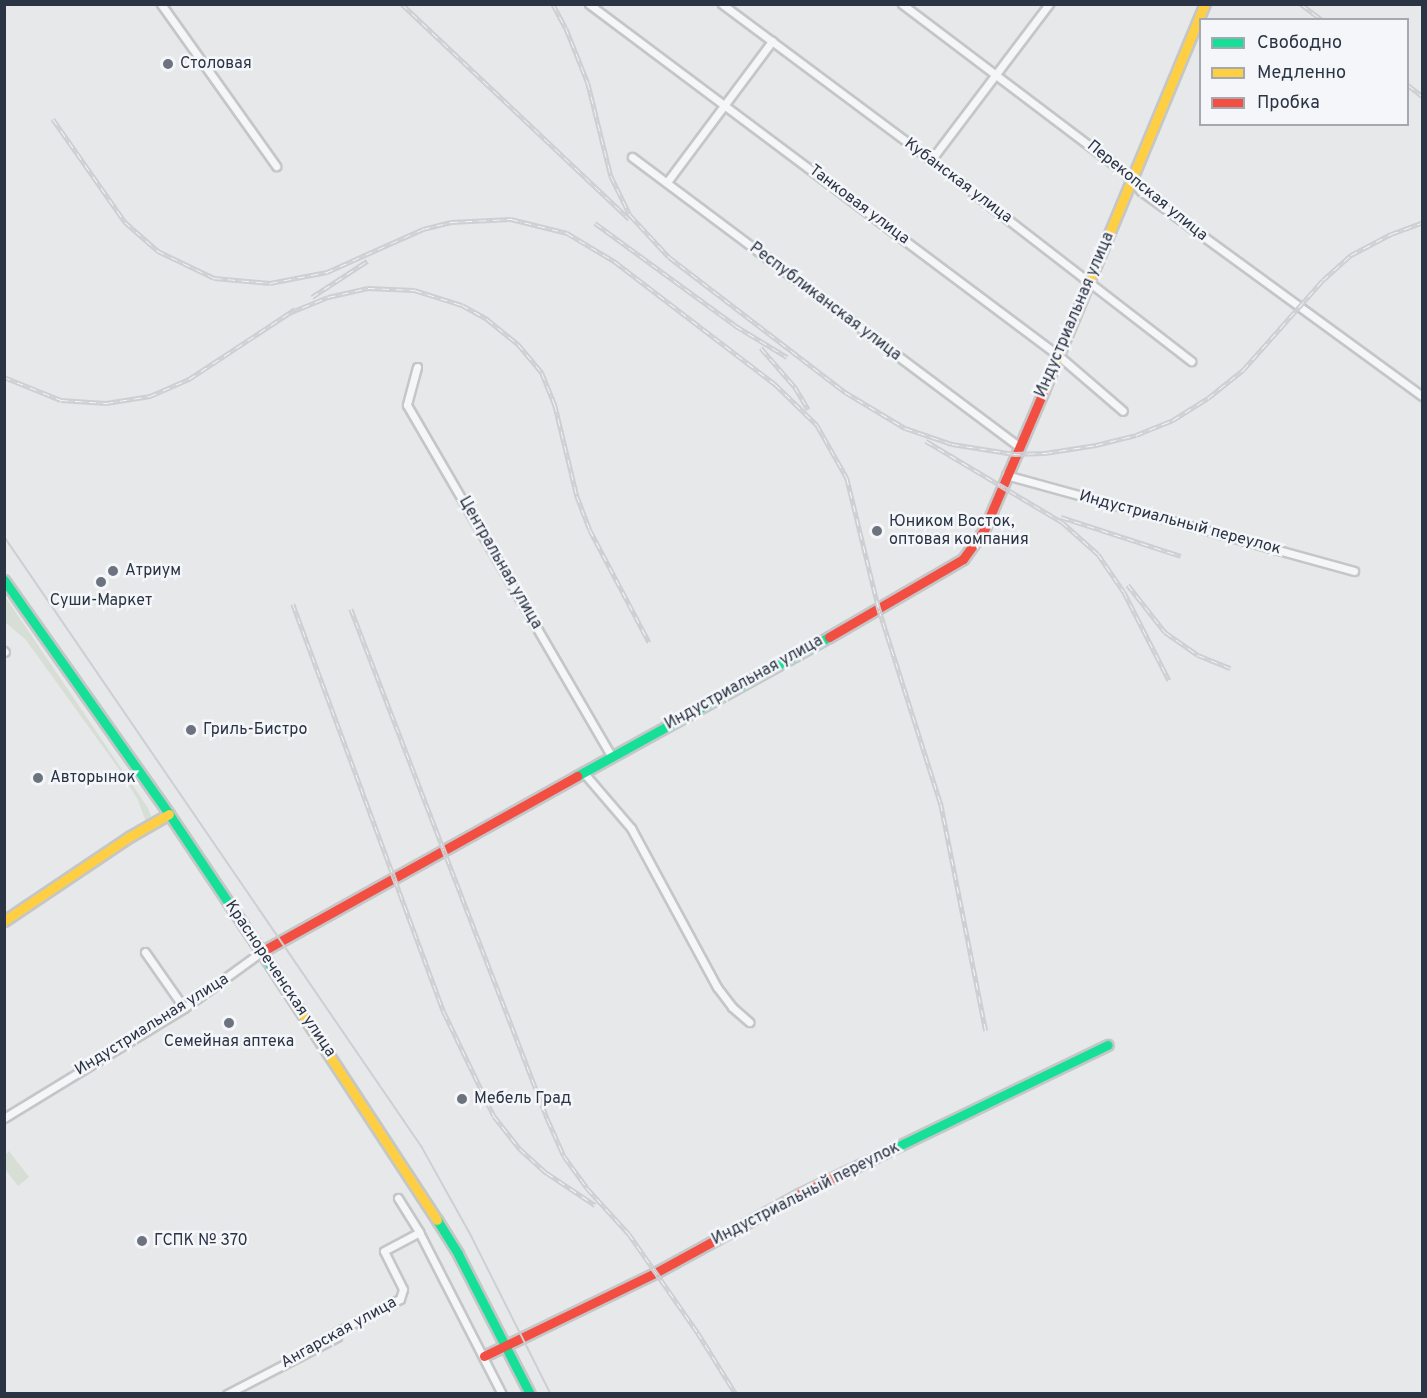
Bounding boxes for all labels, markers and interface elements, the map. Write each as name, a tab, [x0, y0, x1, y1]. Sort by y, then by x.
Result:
legend	[1199, 18, 1409, 126]
text: Свободно	[1257, 32, 1342, 55]
place label: Столовая	[180, 54, 252, 74]
marker: Столовая	[161, 57, 175, 71]
text: Медленно	[1257, 62, 1346, 85]
text: Пробка	[1257, 92, 1320, 115]
street label: Кубанская улица	[900, 134, 1016, 228]
street label: Перекопская улица	[1083, 137, 1211, 245]
street label: Танковая улица	[805, 161, 913, 249]
street label: Индустриальная улица	[1031, 230, 1119, 400]
street label: Республиканская улица	[745, 239, 905, 365]
street label: Индустриальный переулок	[1077, 487, 1283, 559]
street label: Центральная улица	[454, 493, 546, 633]
place label: Юником Восток, оптовая компания	[889, 512, 1029, 550]
marker: Юником Восток, оптовая компания	[870, 524, 884, 538]
place label: Атриум	[125, 561, 181, 581]
marker: Атриум	[106, 564, 120, 578]
marker: Суши-Маркет	[94, 575, 108, 589]
place label: Суши-Маркет	[50, 591, 152, 611]
street label: Индустриальная улица	[662, 632, 826, 734]
place label: Гриль-Бистро	[203, 720, 307, 740]
marker: Гриль-Бистро	[184, 723, 198, 737]
place label: Авторынок	[50, 768, 136, 788]
marker: Авторынок	[31, 771, 45, 785]
street label: Краснореченская улица	[220, 897, 340, 1061]
street label: Индустриальная улица	[72, 970, 232, 1080]
marker: Семейная аптека	[222, 1016, 236, 1030]
place label: Семейная аптека	[164, 1032, 294, 1052]
place label: Мебель Град	[474, 1089, 571, 1109]
marker: Мебель Град	[455, 1092, 469, 1106]
street label: Индустриальный переулок	[709, 1138, 903, 1250]
place label: ГСПК № 370	[154, 1231, 248, 1251]
marker: ГСПК № 370	[135, 1234, 149, 1248]
street label: Ангарская улица	[278, 1293, 400, 1373]

